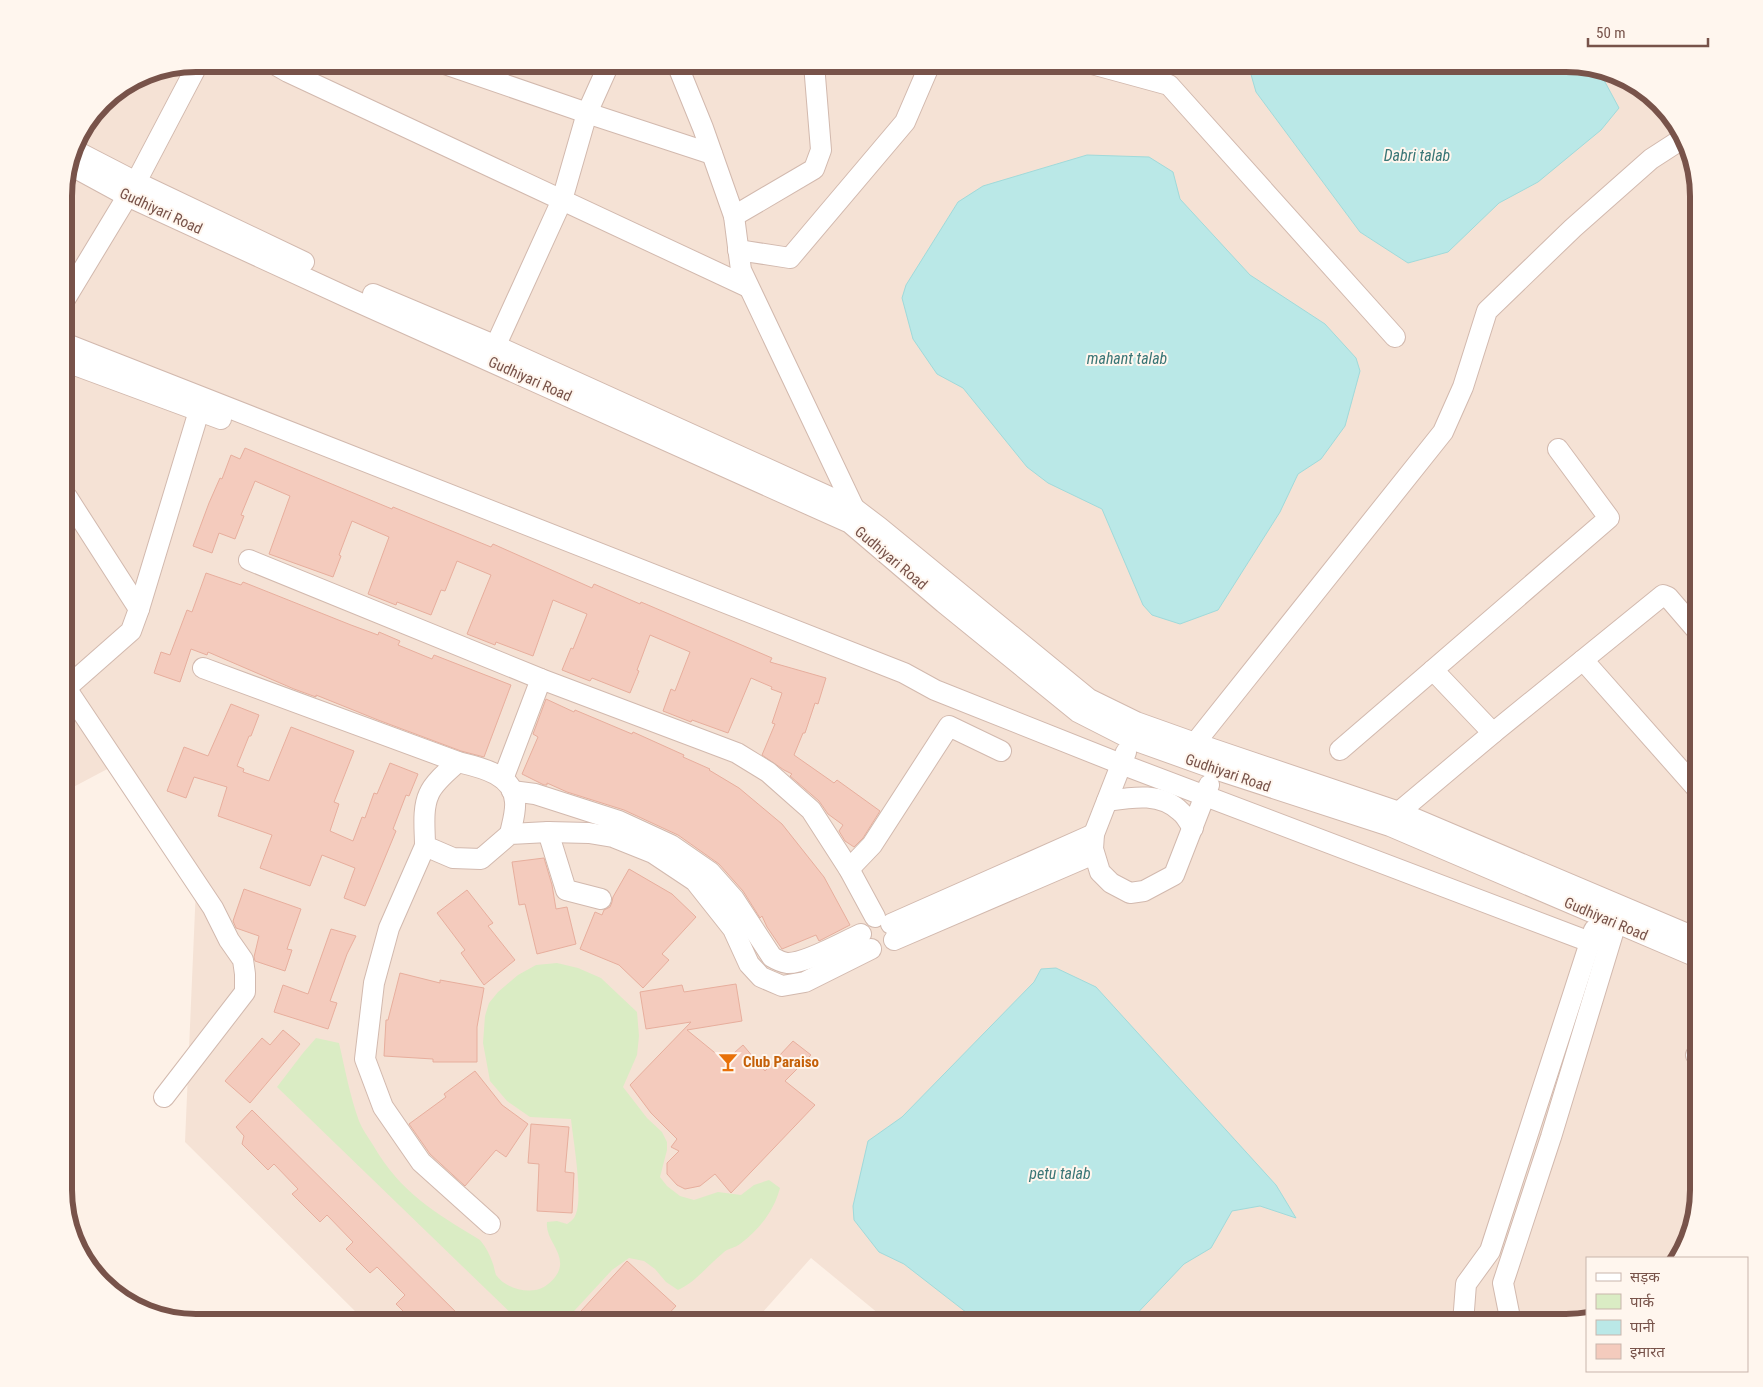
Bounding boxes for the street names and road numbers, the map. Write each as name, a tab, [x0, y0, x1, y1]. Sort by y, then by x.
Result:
street label: Gudhiyari Road	[117, 184, 205, 238]
street label: Gudhiyari Road	[486, 353, 574, 405]
street label: Gudhiyari Road	[851, 522, 931, 594]
street label: Gudhiyari Road	[1183, 750, 1273, 796]
street label: Gudhiyari Road	[1561, 893, 1651, 945]

